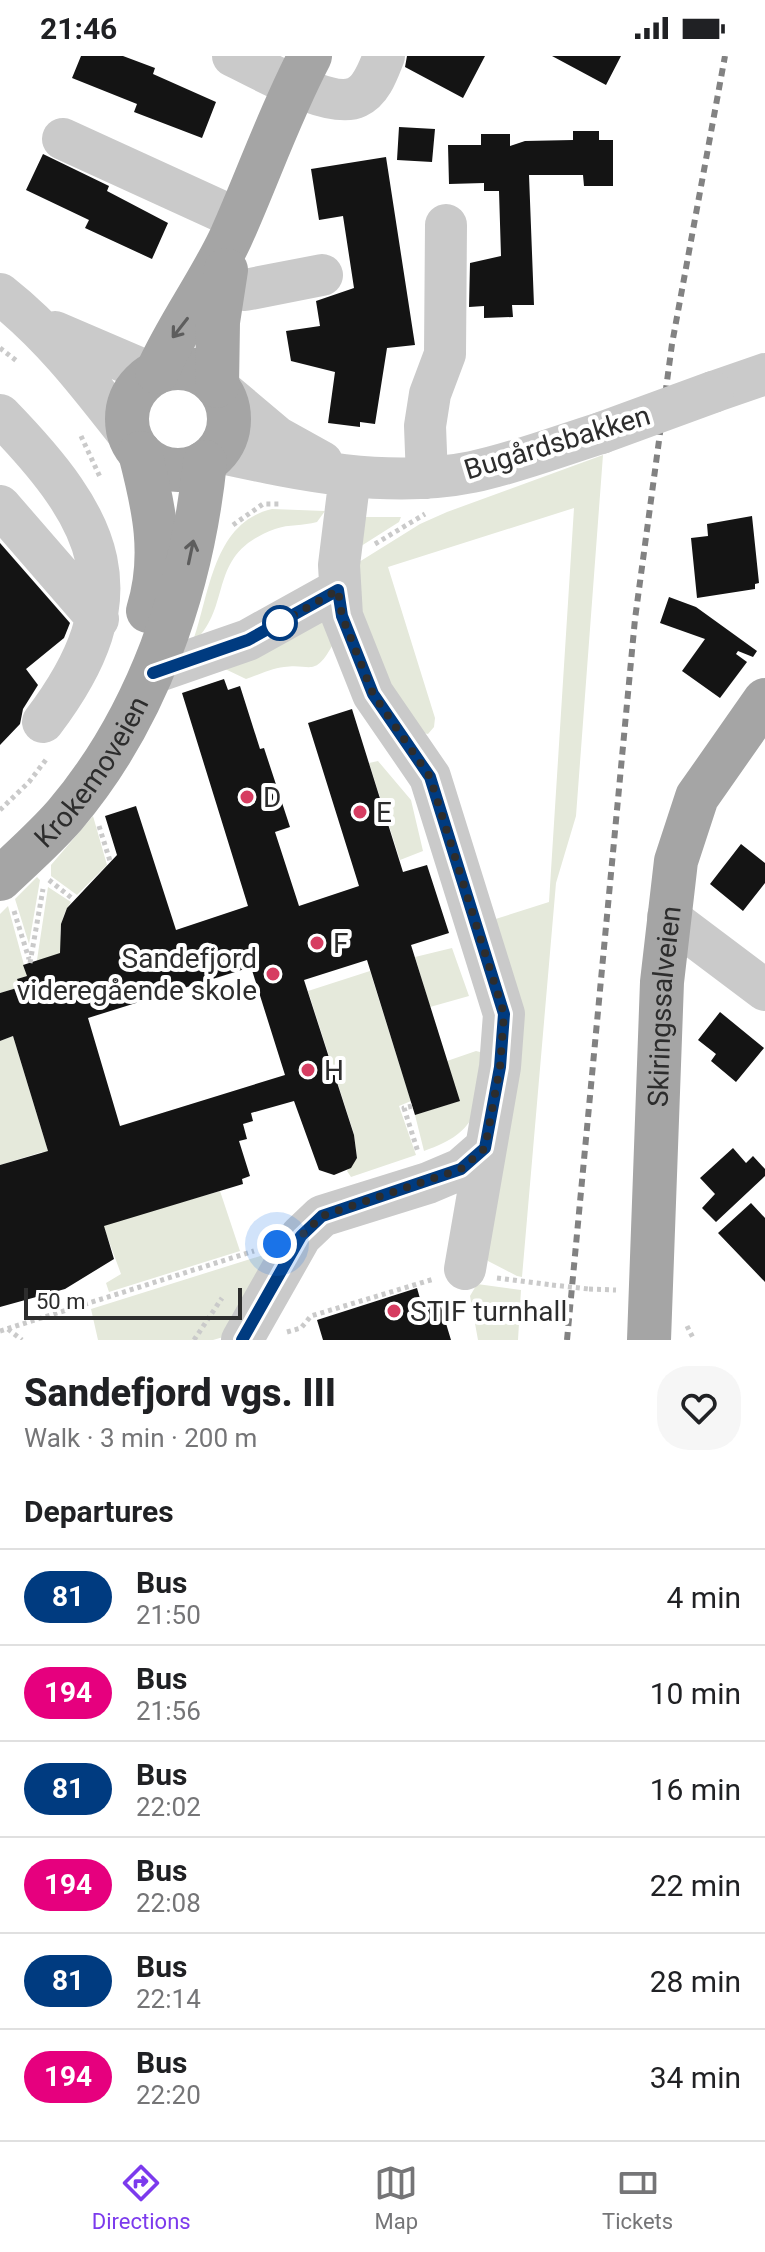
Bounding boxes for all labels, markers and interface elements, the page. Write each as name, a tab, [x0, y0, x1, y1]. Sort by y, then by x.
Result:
text: 21:46	[40, 11, 117, 46]
one-way arrow	[171, 317, 189, 338]
street label: Bugårdsbakken	[460, 399, 654, 486]
one-way arrow	[184, 539, 199, 565]
unlabelled marker	[263, 606, 297, 640]
street label: Krokemoveien	[28, 691, 155, 854]
place label: D	[263, 781, 281, 814]
marker: D	[238, 788, 256, 806]
place label: E	[376, 796, 392, 829]
marker: E	[351, 803, 369, 821]
street label: Skiringssalveien	[641, 904, 688, 1108]
place label: F	[333, 927, 348, 960]
marker: F	[308, 934, 326, 952]
place label: Sandefjord videregående skole	[17, 942, 257, 1007]
marker: Sandefjord videregående skole	[264, 965, 282, 983]
place label: H	[324, 1054, 344, 1087]
marker: H	[299, 1061, 317, 1079]
your location	[257, 1224, 297, 1264]
scale bar	[24, 1284, 242, 1320]
text: 50 m	[36, 1289, 85, 1314]
place label: STIF turnhall	[410, 1295, 567, 1328]
marker: STIF turnhall	[385, 1302, 403, 1320]
button: heart	[657, 1366, 741, 1450]
text: Sandefjord vgs. III	[24, 1371, 336, 1415]
text: Walk · 3 min · 200 m	[24, 1423, 257, 1453]
text: Departures	[24, 1494, 174, 1529]
text: Bus	[136, 1565, 187, 1600]
text: 81	[52, 1580, 84, 1613]
text: 4 min	[667, 1580, 741, 1615]
text: 21:50	[136, 1600, 201, 1630]
text: Bus	[136, 1661, 187, 1696]
text: 194	[44, 1676, 92, 1709]
text: 10 min	[650, 1676, 741, 1711]
text: 21:56	[136, 1696, 201, 1726]
text: Bus	[136, 1757, 187, 1792]
text: 81	[52, 1772, 84, 1805]
text: 16 min	[650, 1772, 741, 1807]
text: 22:02	[136, 1792, 201, 1822]
text: Bus	[136, 1853, 187, 1888]
text: 194	[44, 1868, 92, 1901]
text: 22 min	[650, 1868, 741, 1903]
text: 22:08	[136, 1888, 201, 1918]
text: Bus	[136, 1949, 187, 1984]
text: 81	[52, 1964, 84, 1997]
text: 28 min	[650, 1964, 741, 1999]
text: 22:14	[136, 1984, 201, 2014]
text: Bus	[136, 2045, 187, 2080]
text: 194	[44, 2060, 92, 2093]
text: 34 min	[650, 2060, 741, 2095]
text: 22:20	[136, 2080, 201, 2110]
tab: Directions	[92, 2161, 191, 2234]
tab: Map	[374, 2161, 418, 2234]
tab: Tickets	[602, 2161, 673, 2234]

